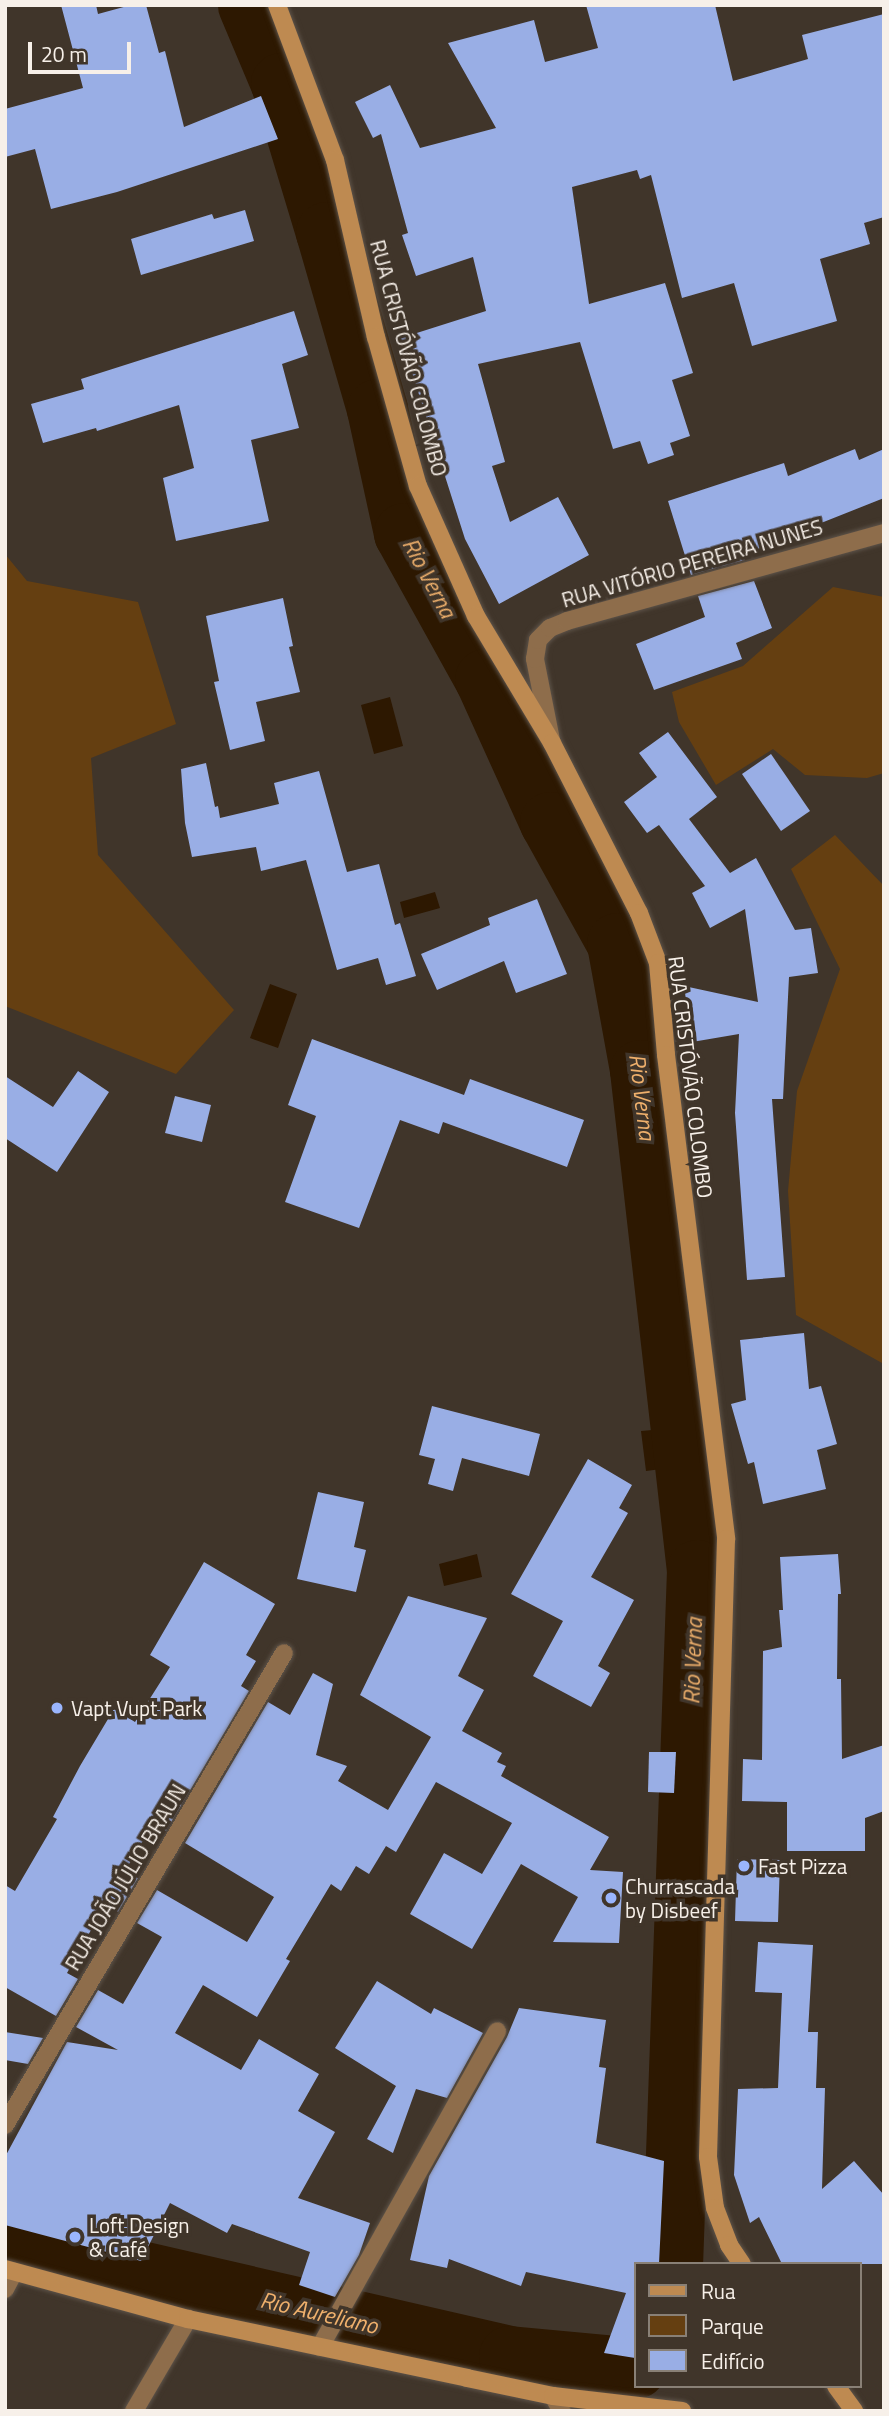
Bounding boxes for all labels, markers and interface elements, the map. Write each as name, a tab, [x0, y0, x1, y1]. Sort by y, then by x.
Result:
scale bar	[32, 28, 135, 72]
text: 20 m	[41, 38, 87, 70]
street label: RUA CRISTÓVÃO COLOMBO	[365, 237, 453, 479]
street label: RUA VITÓRIO PEREIRA NUNES	[559, 514, 825, 612]
water label: Rio Verna	[396, 533, 462, 623]
street label: RUA CRISTÓVÃO COLOMBO	[664, 954, 718, 1200]
water label: Rio Verna	[623, 1052, 661, 1142]
water label: Rio Verna	[678, 1617, 708, 1705]
place label: Vapt Vupt Park	[71, 1695, 202, 1721]
marker: Vapt Vupt Park	[49, 1700, 65, 1716]
street label: RUA JOÃO JÚLIO BRAUN	[59, 1779, 191, 1975]
place label: Fast Pizza	[758, 1853, 847, 1879]
marker: Fast Pizza	[736, 1858, 752, 1874]
place label: Churrascada by Disbeef	[625, 1873, 735, 1923]
marker: Churrascada by Disbeef	[603, 1890, 619, 1906]
place label: Loft Design & Café	[89, 2212, 190, 2262]
marker: Loft Design & Café	[67, 2229, 83, 2245]
legend	[634, 2262, 861, 2388]
text: Rua	[701, 2275, 736, 2307]
water label: Rio Aureliano	[258, 2286, 380, 2340]
text: Parque	[701, 2310, 764, 2342]
text: Edifício	[701, 2345, 765, 2377]

